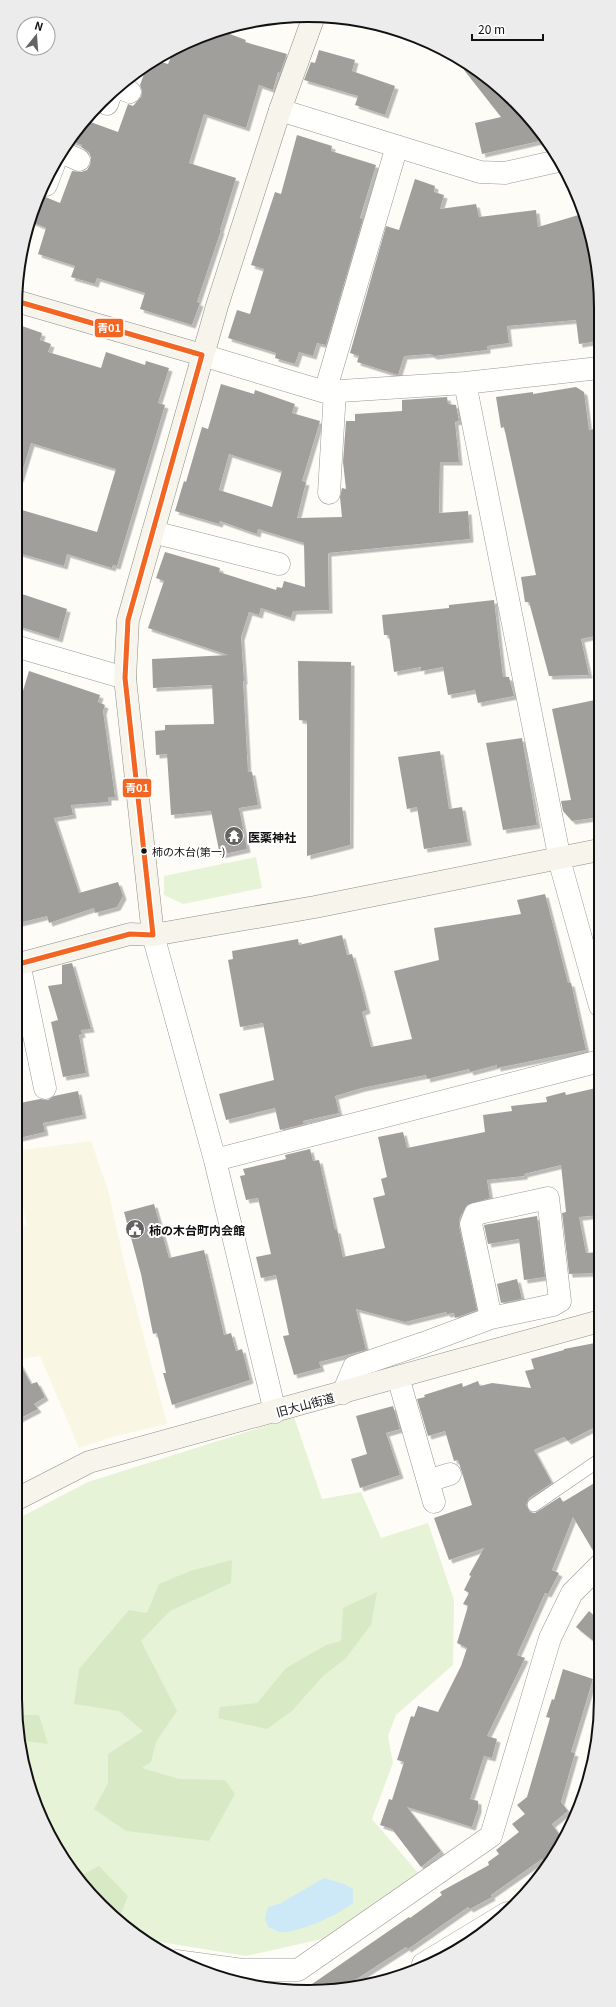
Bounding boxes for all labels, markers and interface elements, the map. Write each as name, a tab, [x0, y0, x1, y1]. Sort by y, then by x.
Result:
north arrow	[16, 16, 56, 56]
scale bar	[472, 16, 543, 42]
text: N	[33, 17, 45, 34]
text: 20 m	[478, 20, 505, 37]
line badge: 青01	[94, 318, 124, 338]
text: 青01	[97, 319, 121, 335]
line badge: 青01	[122, 778, 152, 798]
text: 青01	[125, 779, 149, 795]
temple icon: 医薬神社	[223, 825, 245, 847]
place label: 医薬神社	[248, 828, 296, 845]
place label: 柿の木台(第一)	[152, 843, 225, 859]
marker: 柿の木台(第一)	[139, 846, 149, 856]
public building icon: 柿の木台町内会館	[124, 1218, 146, 1240]
place label: 柿の木台町内会館	[149, 1221, 245, 1238]
street label: 旧大山街道	[274, 1388, 336, 1420]

